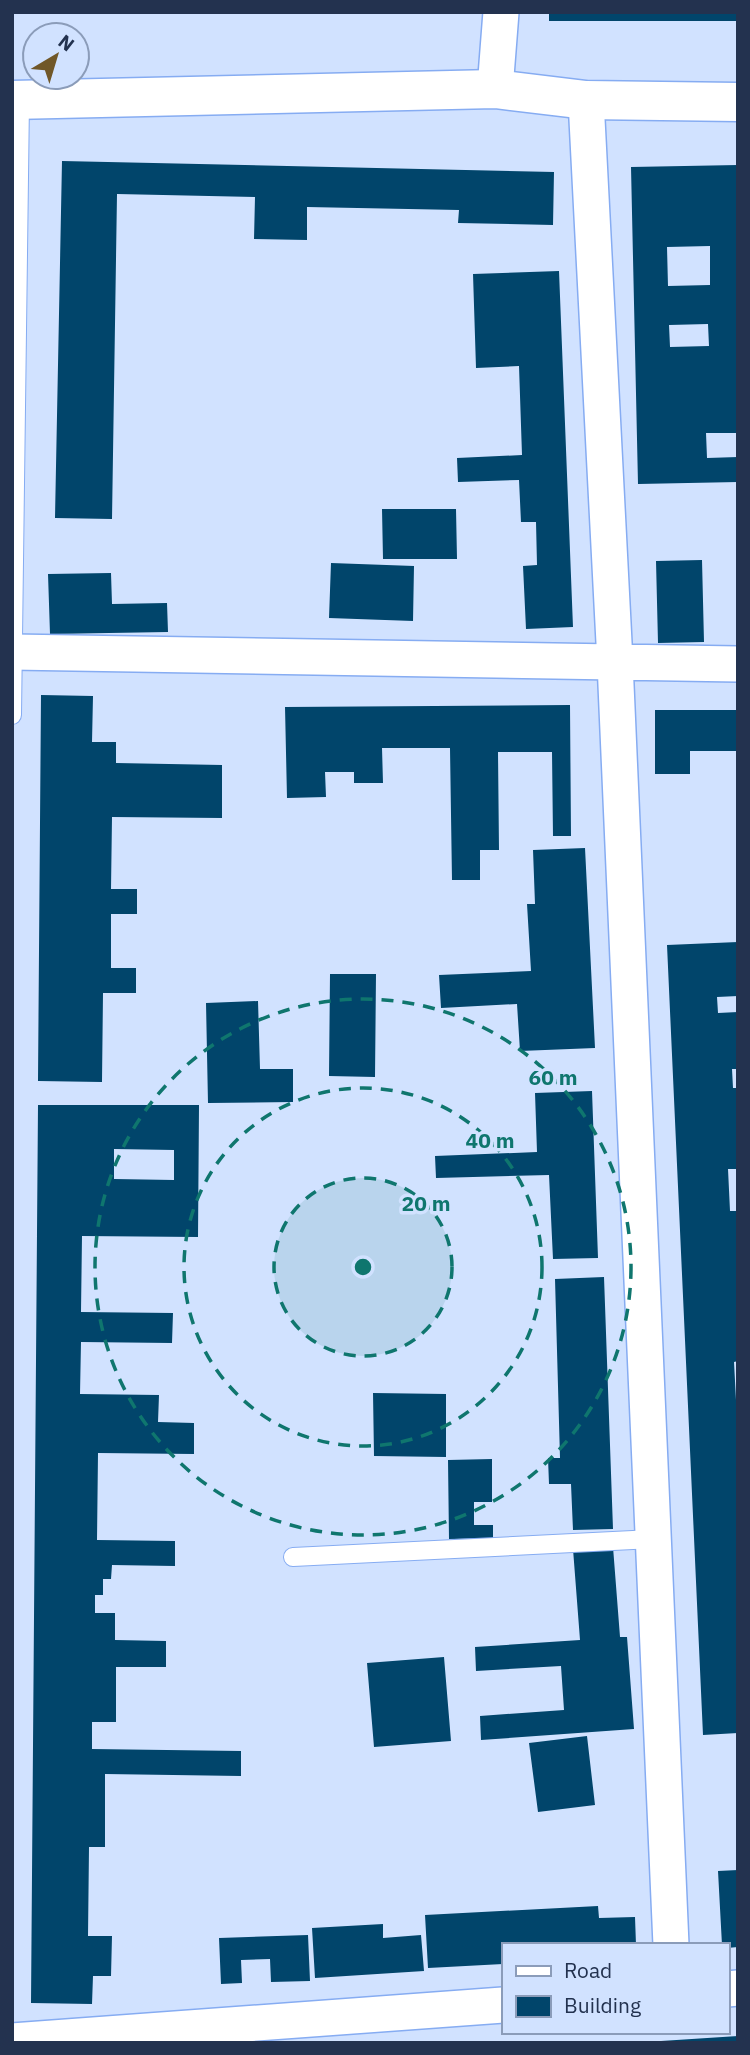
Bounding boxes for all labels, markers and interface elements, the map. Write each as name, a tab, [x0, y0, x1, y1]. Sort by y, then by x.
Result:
north arrow	[21, 21, 91, 91]
text: N	[54, 29, 79, 56]
text: 60 m	[529, 1063, 577, 1091]
text: 40 m	[466, 1126, 514, 1154]
text: 20 m	[402, 1189, 450, 1217]
centre of rings	[351, 1255, 375, 1279]
legend	[502, 1943, 729, 2034]
text: Road	[564, 1956, 612, 1984]
text: Building	[564, 1991, 641, 2019]

